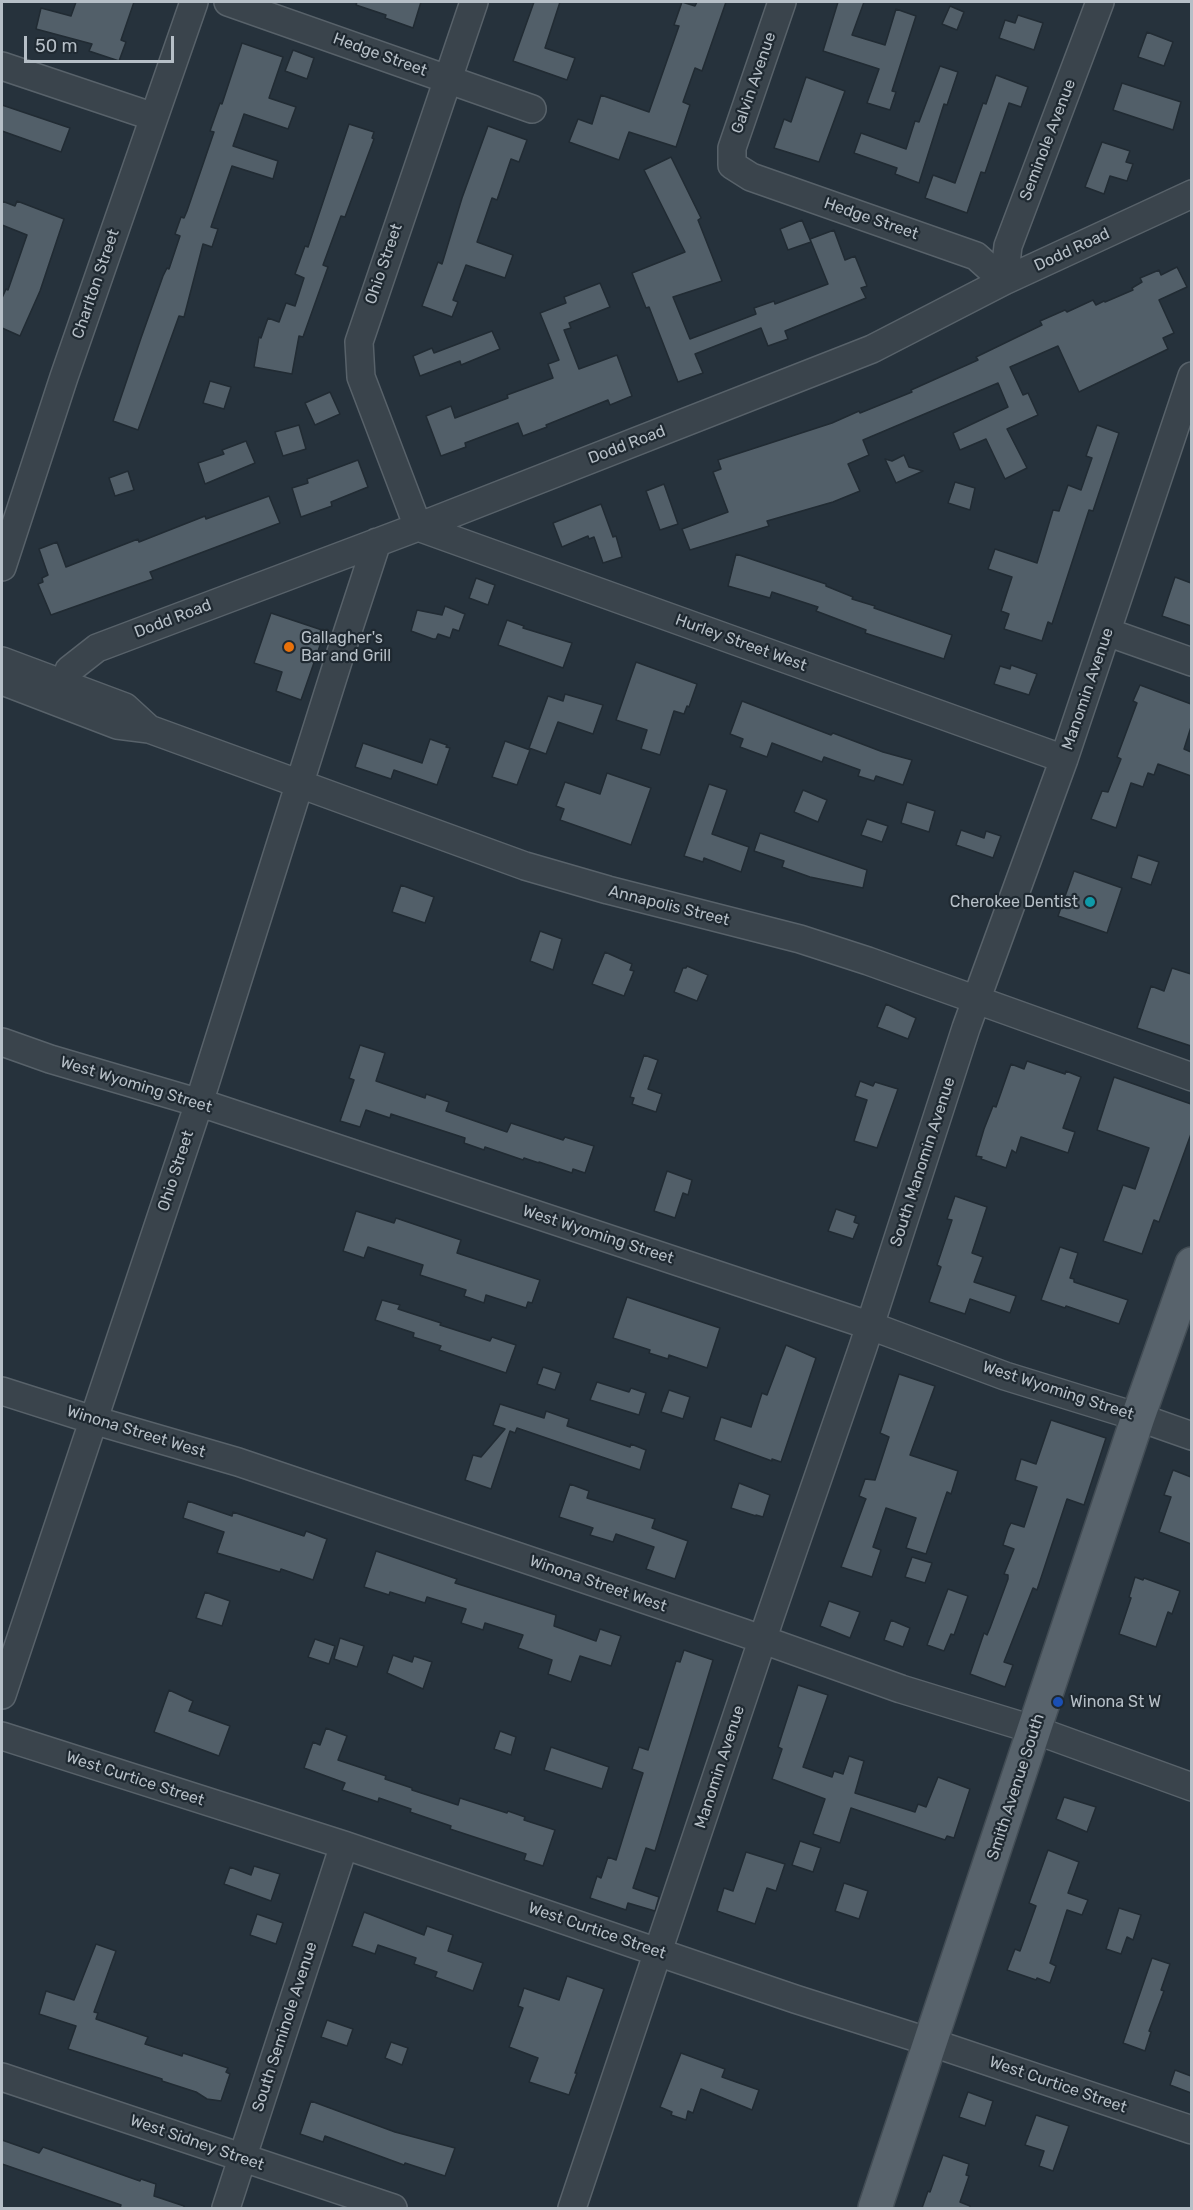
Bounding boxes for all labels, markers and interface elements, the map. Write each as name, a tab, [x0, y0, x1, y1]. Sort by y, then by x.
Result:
scale bar	[27, 24, 177, 62]
street label: Hedge Street	[330, 29, 430, 81]
street label: Galvin Avenue	[728, 30, 780, 136]
text: 50 m	[35, 35, 78, 57]
street label: Seminole Avenue	[1016, 76, 1080, 204]
street label: Hedge Street	[821, 194, 921, 244]
street label: Ohio Street	[361, 221, 407, 307]
street label: Dodd Road	[1031, 224, 1113, 276]
street label: Charlton Street	[68, 227, 124, 341]
street label: Dodd Road	[586, 422, 668, 468]
street label: Dodd Road	[132, 596, 214, 642]
street label: Hurley Street West	[673, 610, 809, 676]
street label: Manomin Avenue	[1058, 625, 1118, 753]
place label: Gallagher's Bar and Grill	[301, 628, 391, 666]
marker: Gallagher's Bar and Grill	[282, 640, 296, 654]
street label: Annapolis Street	[607, 882, 731, 930]
place label: Cherokee Dentist	[950, 892, 1078, 912]
marker: Cherokee Dentist	[1083, 895, 1097, 909]
street label: West Wyoming Street	[58, 1053, 214, 1117]
street label: South Manomin Avenue	[887, 1075, 959, 1249]
street label: Ohio Street	[154, 1128, 198, 1214]
street label: West Wyoming Street	[520, 1201, 676, 1269]
street label: West Wyoming Street	[980, 1357, 1136, 1425]
street label: Winona Street West	[64, 1402, 208, 1462]
street label: Winona Street West	[527, 1551, 669, 1617]
place label: Winona St W	[1070, 1692, 1161, 1712]
marker: Winona St W	[1051, 1695, 1065, 1709]
street label: Manomin Avenue	[691, 1703, 749, 1831]
street label: Smith Avenue South	[983, 1711, 1049, 1863]
street label: West Curtice Street	[63, 1748, 207, 1810]
street label: West Curtice Street	[526, 1898, 668, 1964]
street label: South Seminole Avenue	[248, 1940, 322, 2114]
street label: West Curtice Street	[987, 2052, 1129, 2118]
street label: West Sidney Street	[127, 2111, 267, 2175]

